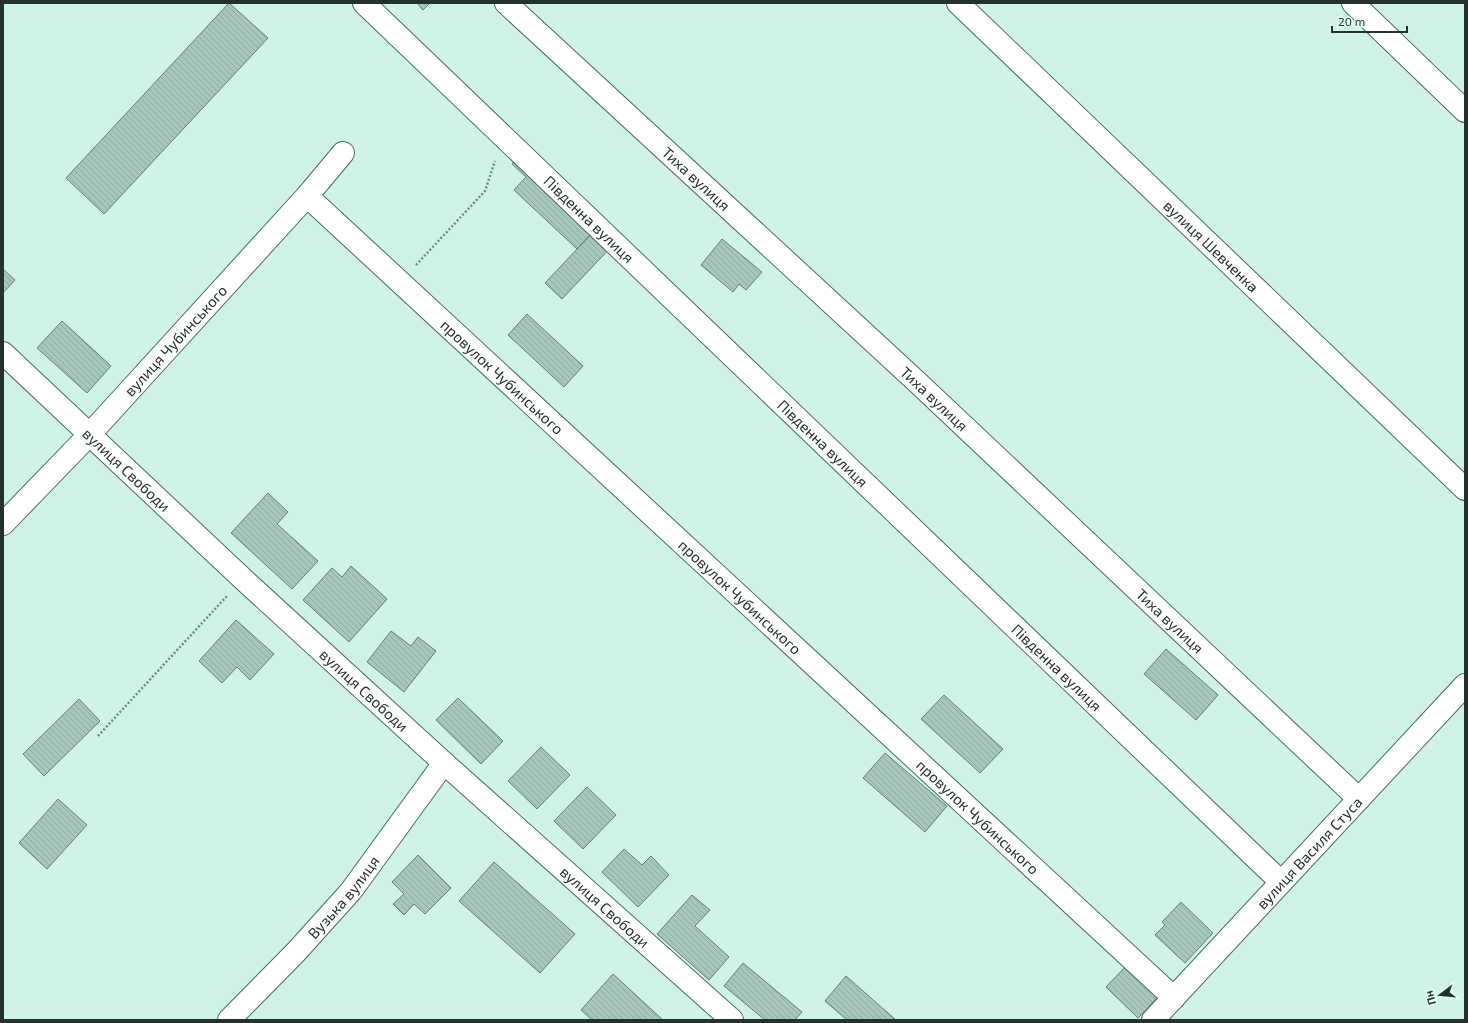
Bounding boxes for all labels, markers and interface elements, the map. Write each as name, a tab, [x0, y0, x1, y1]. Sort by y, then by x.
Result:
scale bar	[1332, 8, 1407, 34]
text: 20 m	[1338, 14, 1365, 28]
street label: Тиха вулиця	[659, 143, 734, 214]
street label: Південна вулиця	[540, 172, 638, 266]
street label: вулиця Шевченка	[1160, 196, 1263, 296]
street label: вулиця Чубинського	[120, 281, 231, 400]
street label: провулок Чубинського	[437, 315, 567, 438]
street label: Тиха вулиця	[897, 362, 972, 434]
street label: Південна вулиця	[774, 396, 872, 490]
street label: вулиця Свободи	[79, 424, 174, 515]
street label: провулок Чубинського	[675, 535, 805, 658]
street label: Тиха вулиця	[1133, 585, 1208, 657]
street label: Південна вулиця	[1008, 620, 1106, 715]
street label: вулиця Свободи	[316, 645, 412, 735]
street label: провулок Чубинського	[913, 755, 1043, 878]
street label: вулиця Василя Стуса	[1253, 793, 1366, 912]
street label: Вузька вулиця	[304, 852, 383, 942]
street label: вулиця Свободи	[557, 862, 653, 951]
north arrow	[1420, 975, 1460, 1015]
text: Пн	[1422, 989, 1438, 1007]

